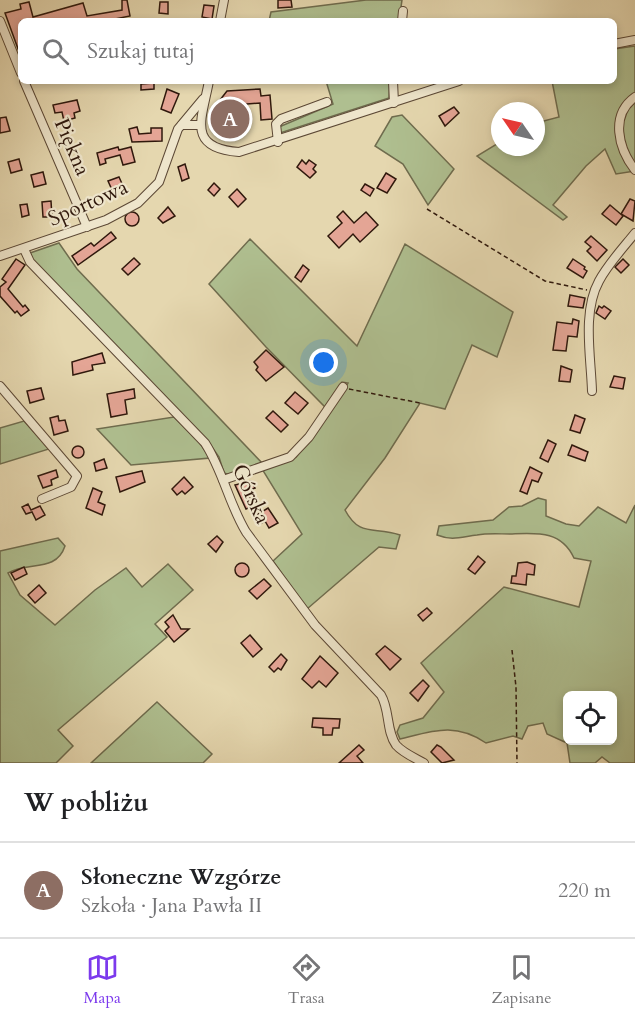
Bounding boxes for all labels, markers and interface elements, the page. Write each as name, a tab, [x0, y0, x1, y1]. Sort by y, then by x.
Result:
search box	[18, 18, 617, 84]
icon: search	[39, 35, 72, 68]
text: Szukaj tutaj	[87, 36, 195, 66]
pin: A	[210, 96, 250, 142]
north arrow	[491, 102, 545, 156]
street label: Piękna	[47, 114, 97, 180]
street label: Sportowa	[43, 173, 133, 233]
your location	[309, 348, 338, 377]
street label: Górska	[225, 459, 277, 529]
map controls	[563, 691, 617, 745]
button: locate	[563, 691, 617, 745]
text: W pobliżu	[24, 785, 149, 820]
text: Słoneczne Wzgórze	[81, 862, 281, 892]
text: A	[36, 877, 51, 904]
text: 220 m	[558, 877, 611, 904]
text: Szkoła · Jana Pawła II	[81, 892, 262, 919]
tab: Mapa	[83, 951, 121, 1009]
tab: Trasa	[288, 951, 325, 1009]
tab: Zapisane	[492, 951, 552, 1009]

